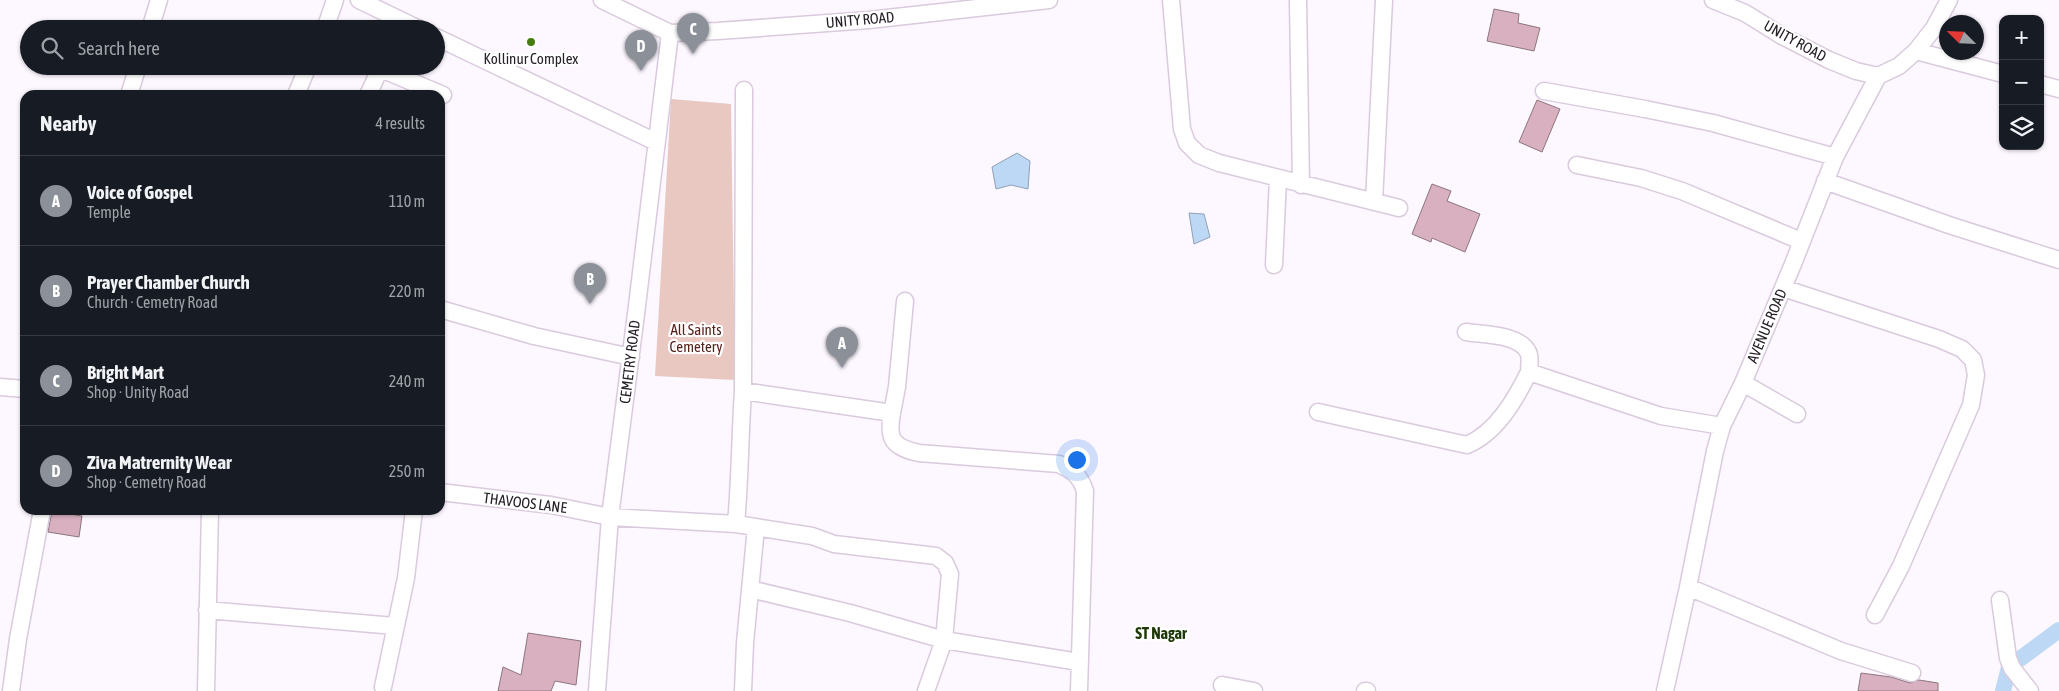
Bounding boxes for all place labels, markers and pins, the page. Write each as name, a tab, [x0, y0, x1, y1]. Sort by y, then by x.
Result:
pin: C	[677, 13, 709, 54]
pin: D	[625, 30, 657, 71]
marker: Kollinur Complex	[525, 36, 537, 48]
place label: Kollinur Complex	[484, 50, 578, 67]
pin: B	[574, 263, 606, 304]
pin: A	[826, 327, 858, 368]

